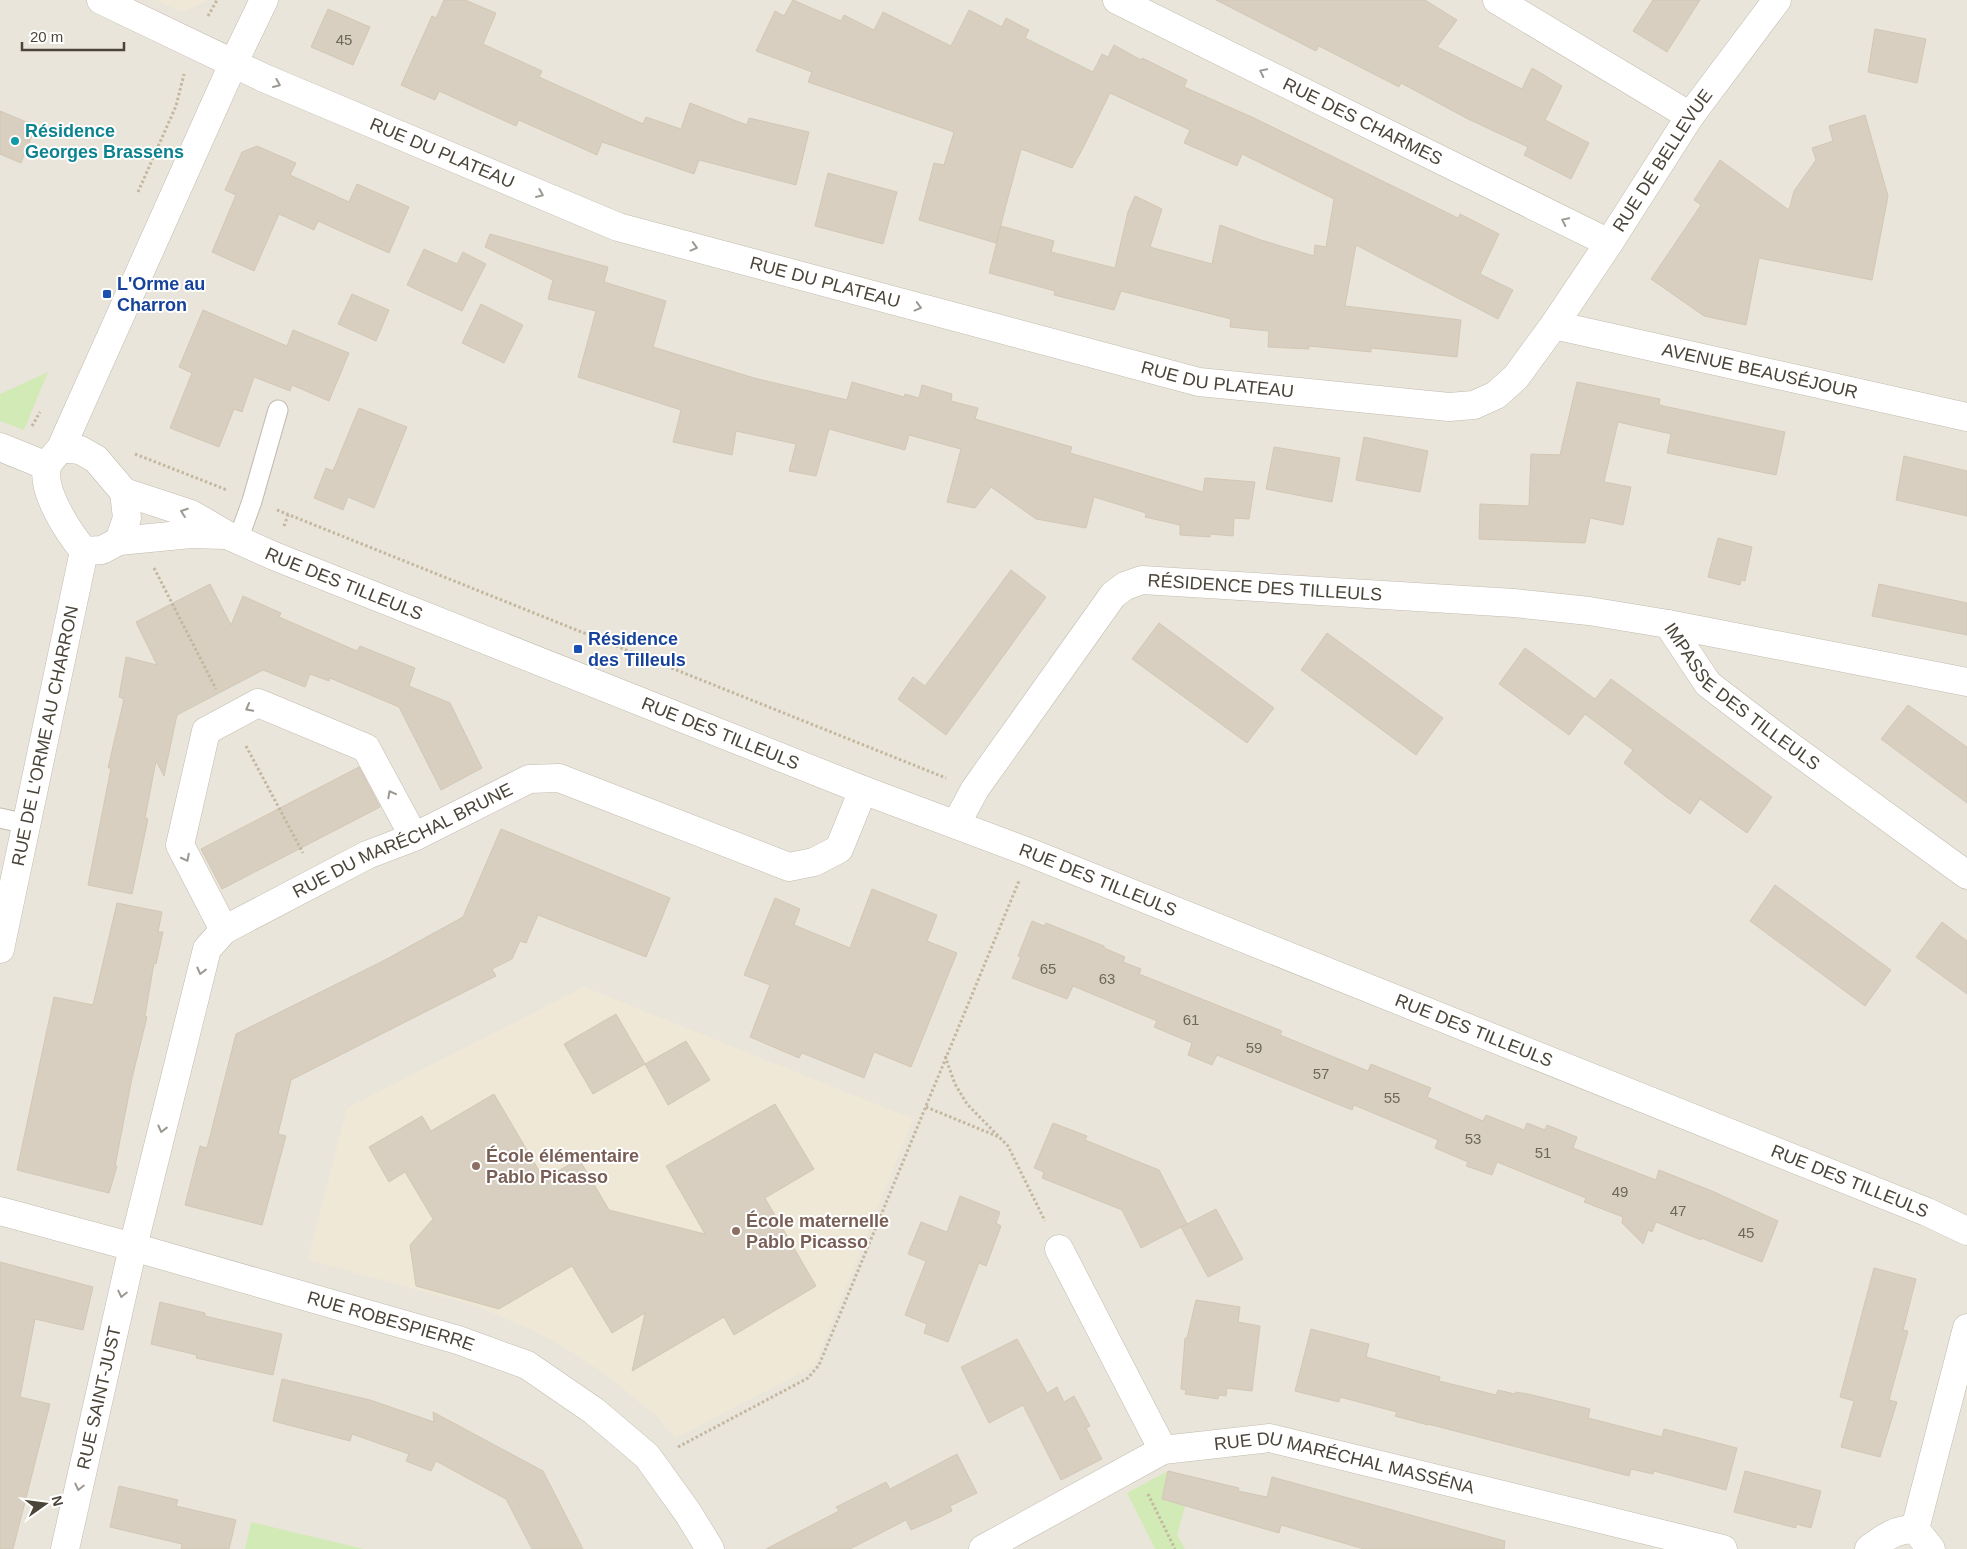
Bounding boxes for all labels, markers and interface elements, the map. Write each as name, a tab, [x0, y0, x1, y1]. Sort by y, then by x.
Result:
scale bar	[22, 20, 125, 52]
text: 20 m	[30, 28, 63, 45]
house number: 45	[336, 31, 352, 48]
one-way arrow	[1259, 68, 1268, 78]
street label: RUE DES CHARMES	[1280, 74, 1446, 169]
one-way arrow	[273, 78, 281, 88]
street label: RUE DE BELLEVUE	[1609, 85, 1716, 236]
street label: RUE DU PLATEAU	[367, 114, 517, 192]
place label: Résidence Georges Brassens	[25, 121, 184, 162]
marker: Résidence Georges Brassens	[9, 135, 21, 147]
one-way arrow	[535, 188, 544, 198]
one-way arrow	[1561, 217, 1570, 228]
one-way arrow	[689, 241, 698, 252]
street label: RUE DU PLATEAU	[748, 253, 902, 312]
place label: L'Orme au Charron	[117, 274, 205, 315]
marker: L'Orme au Charron	[101, 288, 113, 300]
one-way arrow	[914, 302, 922, 312]
street label: AVENUE BEAUSÉJOUR	[1660, 339, 1860, 402]
street label: RUE DU PLATEAU	[1139, 357, 1295, 401]
one-way arrow	[181, 508, 189, 518]
street label: RUE DES TILLEULS	[262, 543, 426, 624]
street label: RÉSIDENCE DES TILLEULS	[1147, 570, 1383, 605]
street label: RUE DE L'ORME AU CHARRON	[8, 604, 82, 868]
street label: IMPASSE DES TILLEULS	[1660, 619, 1824, 774]
place label: Résidence des Tilleuls	[588, 629, 686, 670]
marker: Résidence des Tilleuls	[572, 643, 584, 655]
street label: RUE DES TILLEULS	[639, 693, 802, 774]
one-way arrow	[245, 702, 254, 712]
street label: RUE DU MARÉCHAL BRUNE	[289, 779, 516, 902]
one-way arrow	[387, 790, 397, 799]
street label: RUE DES TILLEULS	[1016, 839, 1180, 920]
one-way arrow	[180, 853, 190, 862]
house number: 65	[1040, 960, 1056, 977]
one-way arrow	[196, 967, 207, 976]
house number: 63	[1099, 970, 1115, 987]
street label: RUE DES TILLEULS	[1392, 990, 1556, 1071]
house number: 61	[1183, 1011, 1199, 1028]
house number: 59	[1246, 1039, 1262, 1056]
house number: 57	[1313, 1065, 1329, 1082]
house number: 55	[1384, 1089, 1400, 1106]
one-way arrow	[157, 1125, 168, 1134]
house number: 53	[1465, 1130, 1481, 1147]
street label: RUE DES TILLEULS	[1768, 1141, 1931, 1222]
house number: 51	[1535, 1144, 1551, 1161]
place label: École élémentaire Pablo Picasso	[486, 1145, 639, 1187]
marker: École élémentaire Pablo Picasso	[470, 1160, 482, 1172]
house number: 49	[1612, 1183, 1628, 1200]
house number: 47	[1670, 1202, 1686, 1219]
place label: École maternelle Pablo Picasso	[746, 1210, 889, 1252]
house number: 45	[1738, 1224, 1754, 1241]
marker: École maternelle Pablo Picasso	[730, 1225, 742, 1237]
street label: RUE ROBESPIERRE	[305, 1287, 477, 1355]
one-way arrow	[117, 1290, 128, 1299]
street label: RUE SAINT-JUST	[73, 1324, 125, 1471]
street label: RUE DU MARÉCHAL MASSÉNA	[1213, 1428, 1477, 1498]
north arrow	[20, 1479, 70, 1529]
one-way arrow	[74, 1482, 85, 1491]
text: N	[49, 1494, 67, 1508]

